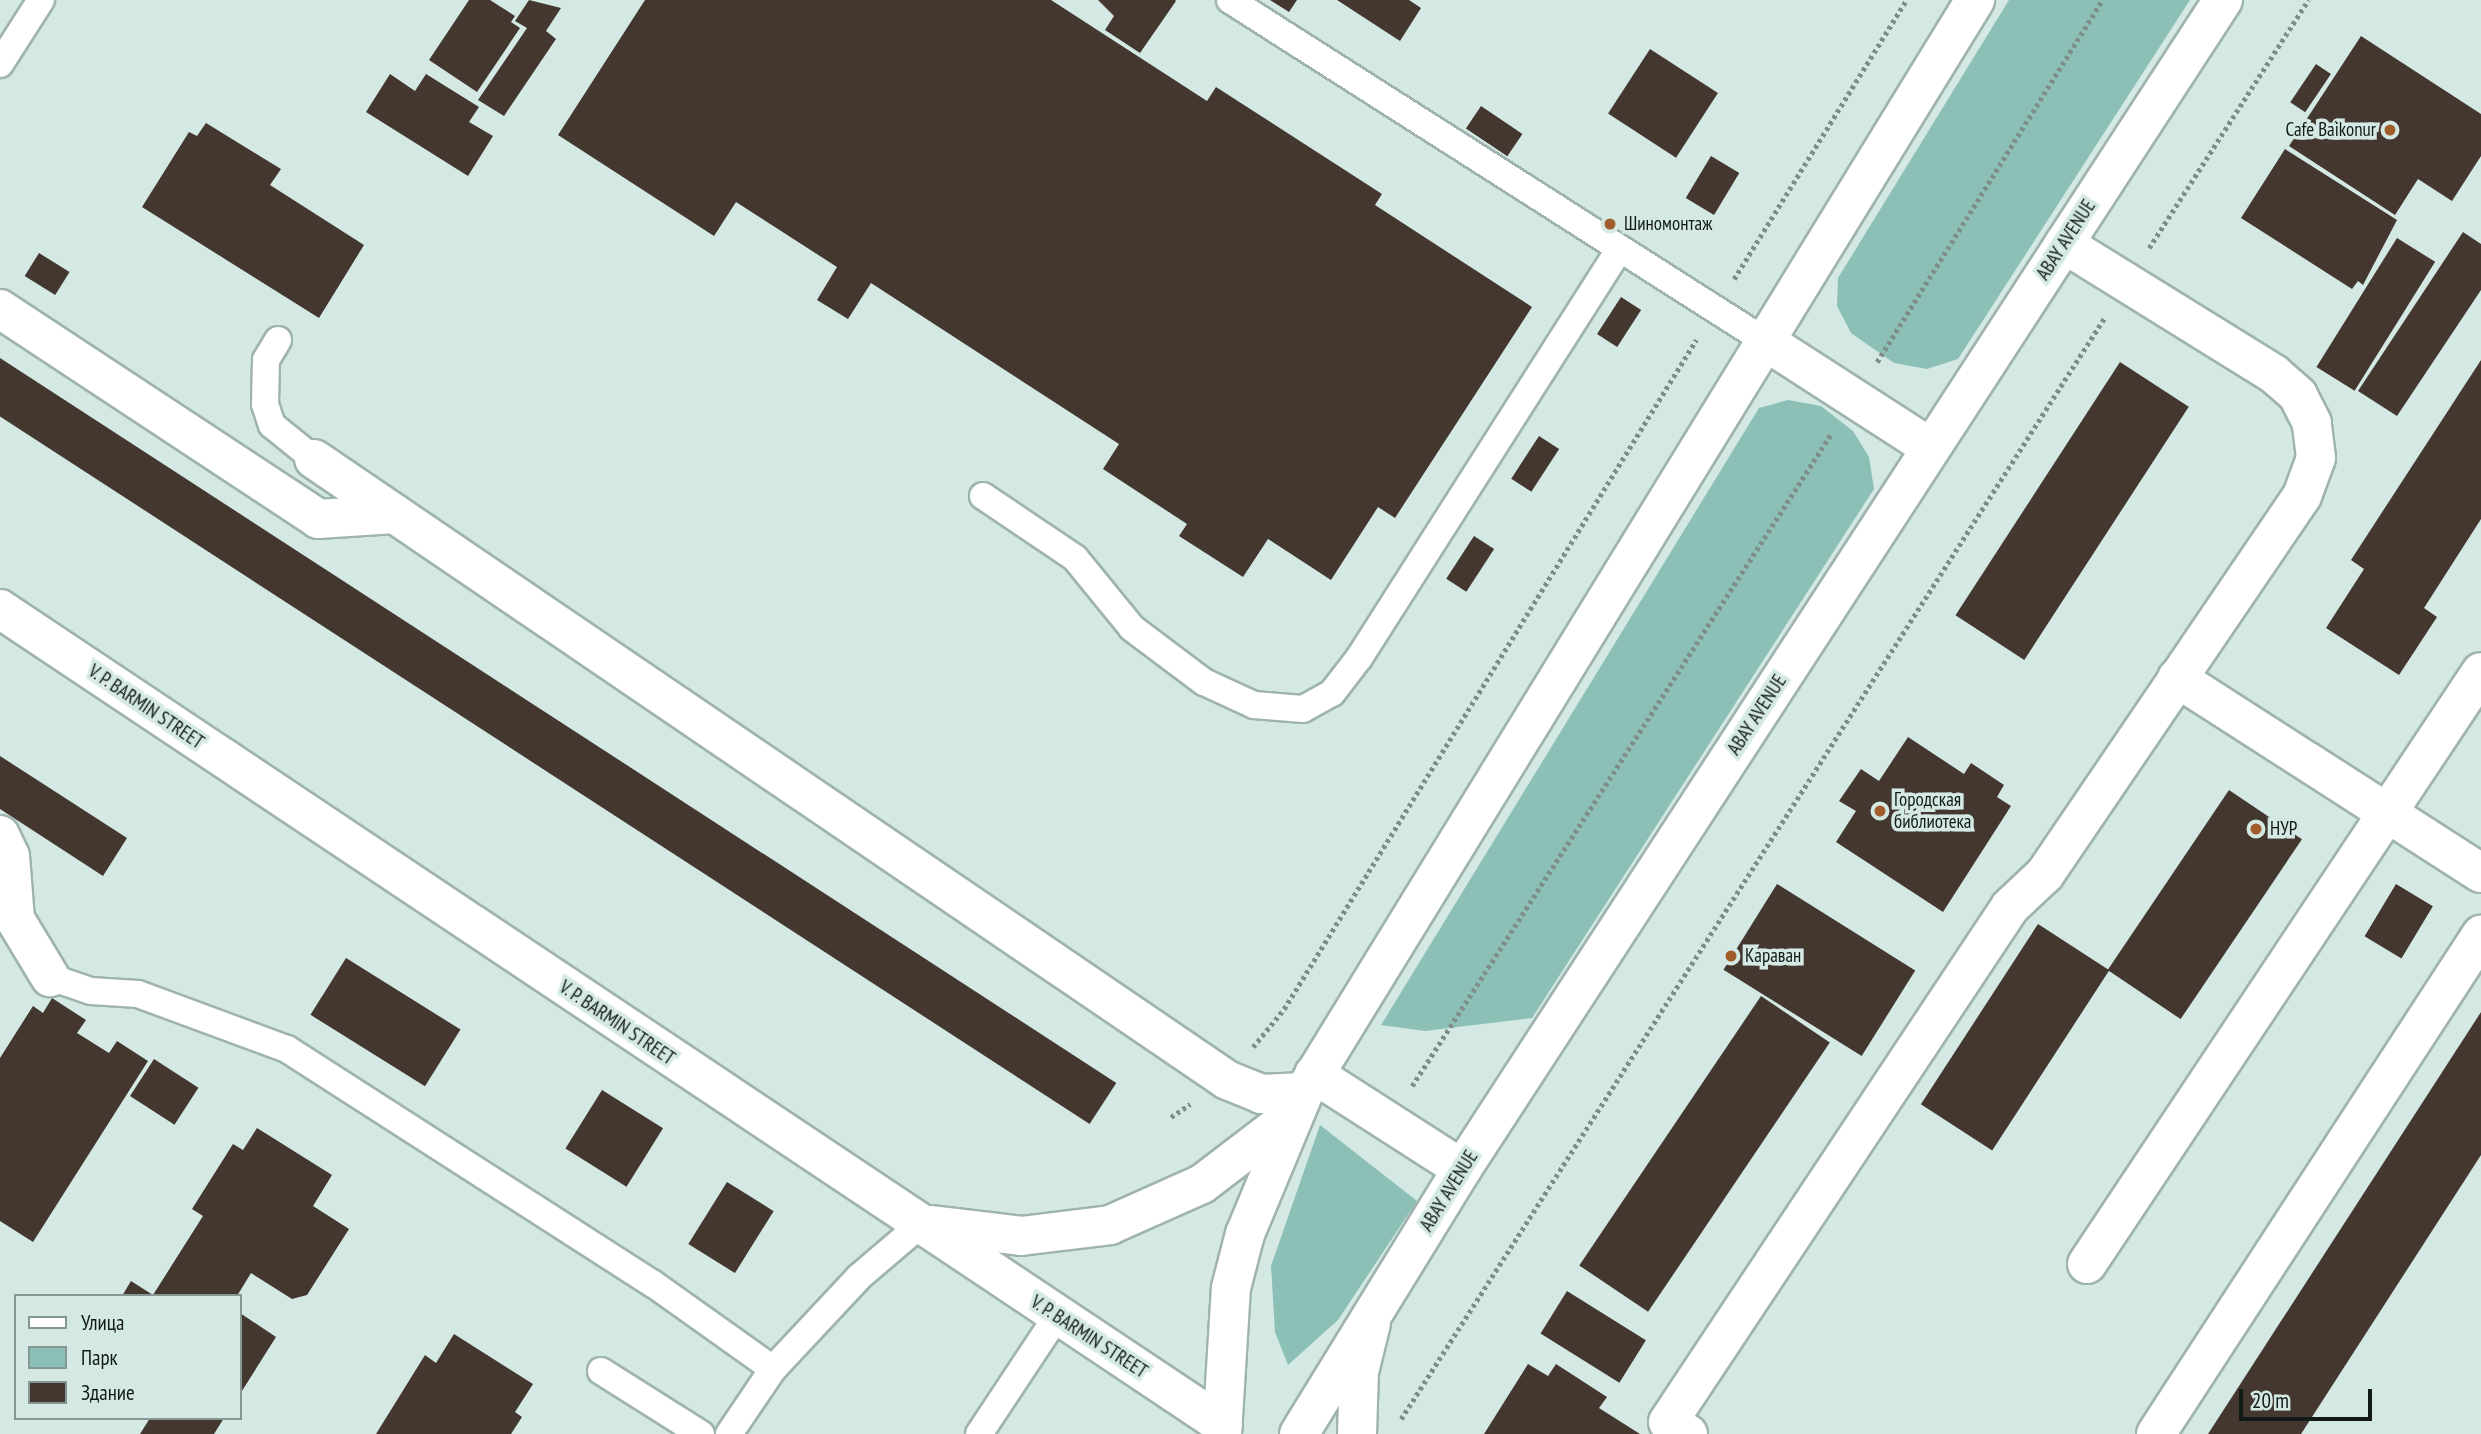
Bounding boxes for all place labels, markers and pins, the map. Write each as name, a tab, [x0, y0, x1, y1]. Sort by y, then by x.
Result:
place label: Cafe Baikonur	[2285, 119, 2376, 141]
marker: Cafe Baikonur	[2382, 122, 2398, 138]
place label: Шиномонтаж	[1624, 213, 1712, 235]
marker: Шиномонтаж	[1602, 216, 1618, 232]
place label: Городская библиотека	[1894, 789, 1971, 833]
marker: Городская библиотека	[1872, 803, 1888, 819]
place label: НУР	[2270, 818, 2297, 840]
marker: НУР	[2248, 821, 2264, 837]
place label: Караван	[1745, 945, 1801, 967]
marker: Караван	[1723, 948, 1739, 964]

